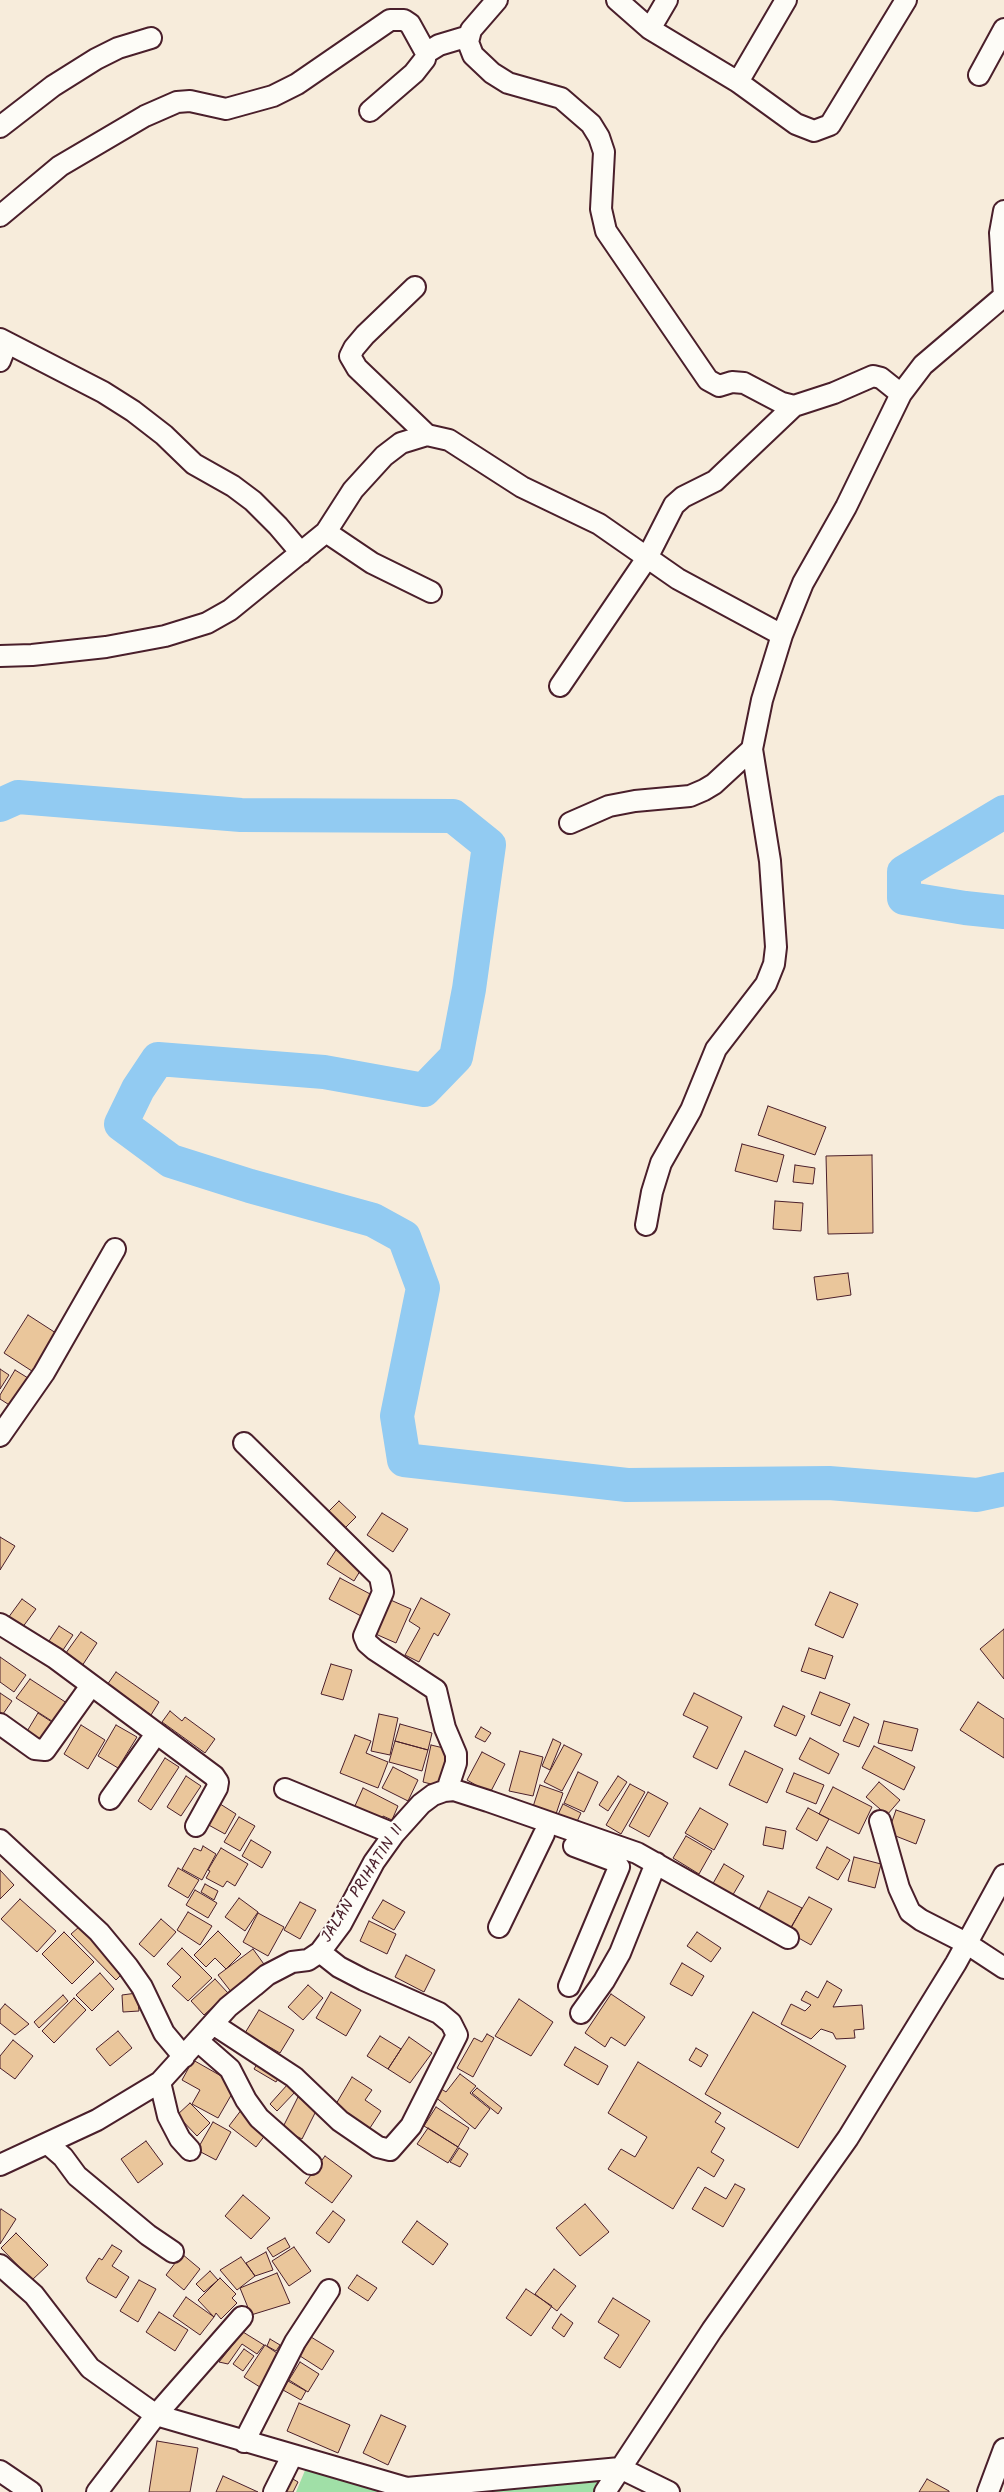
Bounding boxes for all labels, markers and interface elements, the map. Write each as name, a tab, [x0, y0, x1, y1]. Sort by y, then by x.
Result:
street label: JALAN PRIHATIN II	[319, 1821, 409, 1947]

